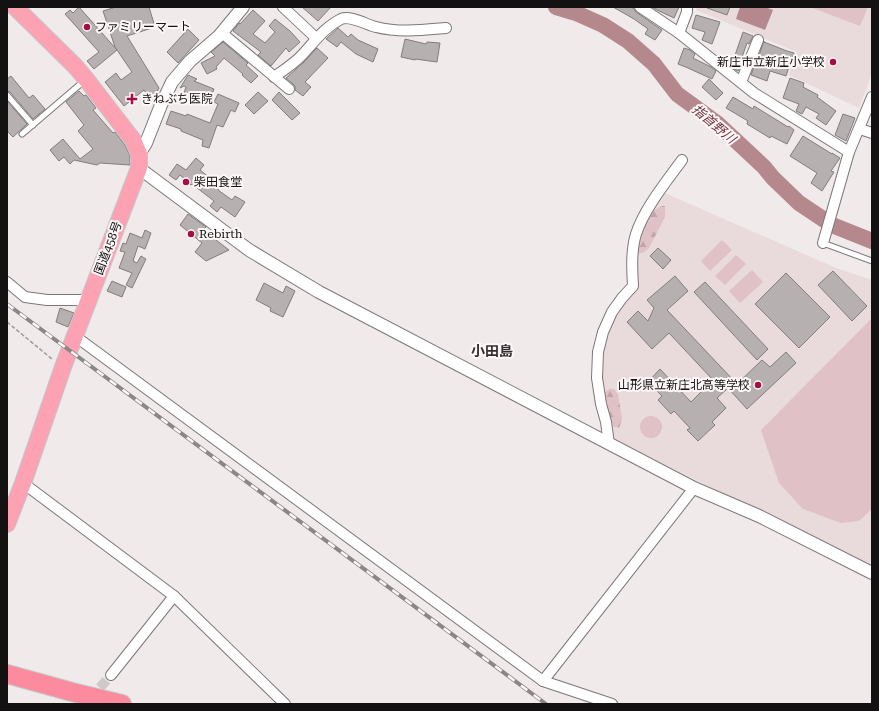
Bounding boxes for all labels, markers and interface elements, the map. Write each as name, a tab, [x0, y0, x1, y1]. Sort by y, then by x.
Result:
place label: ファミリーマート	[95, 20, 191, 34]
marker: ファミリーマート	[82, 22, 92, 32]
place label: 新庄市立新庄小学校	[717, 55, 825, 69]
marker: 新庄市立新庄小学校	[828, 57, 838, 67]
place label: きねぶち医院	[141, 92, 213, 106]
marker: きねぶち医院	[126, 93, 138, 105]
water label: 指首野川	[689, 102, 740, 148]
place label: 柴田食堂	[194, 175, 242, 189]
marker: 柴田食堂	[181, 177, 191, 187]
street label: 国道458号	[91, 219, 125, 277]
place label: Rebirth	[199, 227, 243, 241]
marker: Rebirth	[186, 229, 196, 239]
district label: 小田島	[471, 343, 513, 359]
place label: 山形県立新庄北高等学校	[618, 378, 750, 392]
marker: 山形県立新庄北高等学校	[753, 380, 763, 390]

